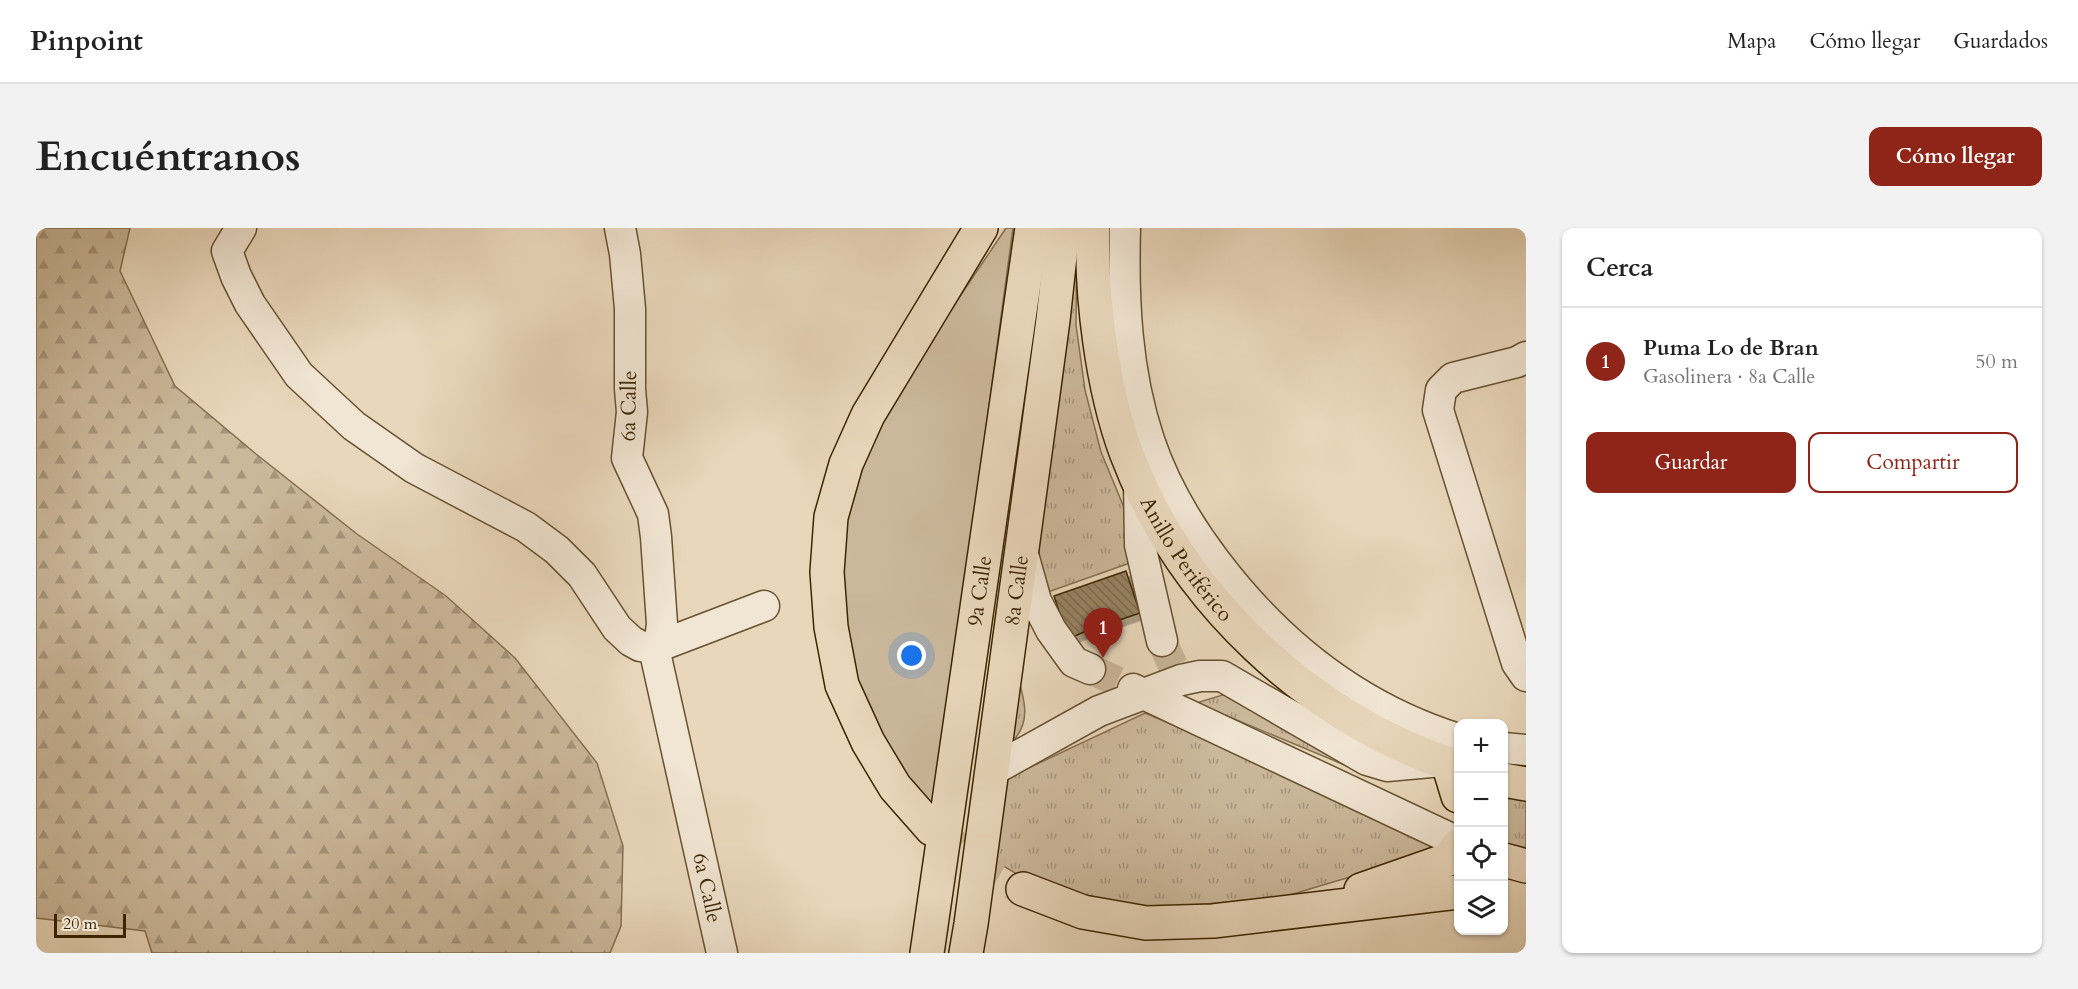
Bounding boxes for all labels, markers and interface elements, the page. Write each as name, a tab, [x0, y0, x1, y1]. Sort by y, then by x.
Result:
text: Pinpoint	[30, 22, 143, 60]
text: Mapa	[1727, 27, 1776, 56]
text: Cómo llegar	[1809, 27, 1920, 56]
text: Guardados	[1953, 27, 2048, 56]
button: Cómo llegar	[1869, 127, 2042, 186]
text: Encuéntranos	[36, 128, 301, 185]
text: Cerca	[1586, 250, 1653, 285]
text: Puma Lo de Bran	[1643, 333, 1819, 363]
text: 1	[1600, 348, 1611, 375]
text: 50 m	[1975, 348, 2018, 375]
text: Gasolinera · 8a Calle	[1643, 363, 1815, 390]
street label: 6a Calle	[614, 370, 644, 442]
button: Guardar	[1586, 432, 1796, 493]
button: Compartir	[1808, 432, 2018, 493]
street label: Anillo Periférico	[1133, 491, 1240, 628]
street label: 8a Calle	[997, 553, 1035, 628]
street label: 9a Calle	[960, 554, 999, 628]
pin: 1	[1084, 608, 1122, 658]
your location	[897, 641, 926, 670]
map controls	[1454, 719, 1508, 935]
button: +	[1454, 719, 1508, 773]
button: −	[1454, 773, 1508, 827]
button: locate	[1454, 827, 1508, 881]
street label: 6a Calle	[686, 850, 729, 926]
button: layers	[1454, 881, 1508, 935]
scale bar	[54, 911, 126, 938]
text: 20 m	[63, 913, 97, 935]

